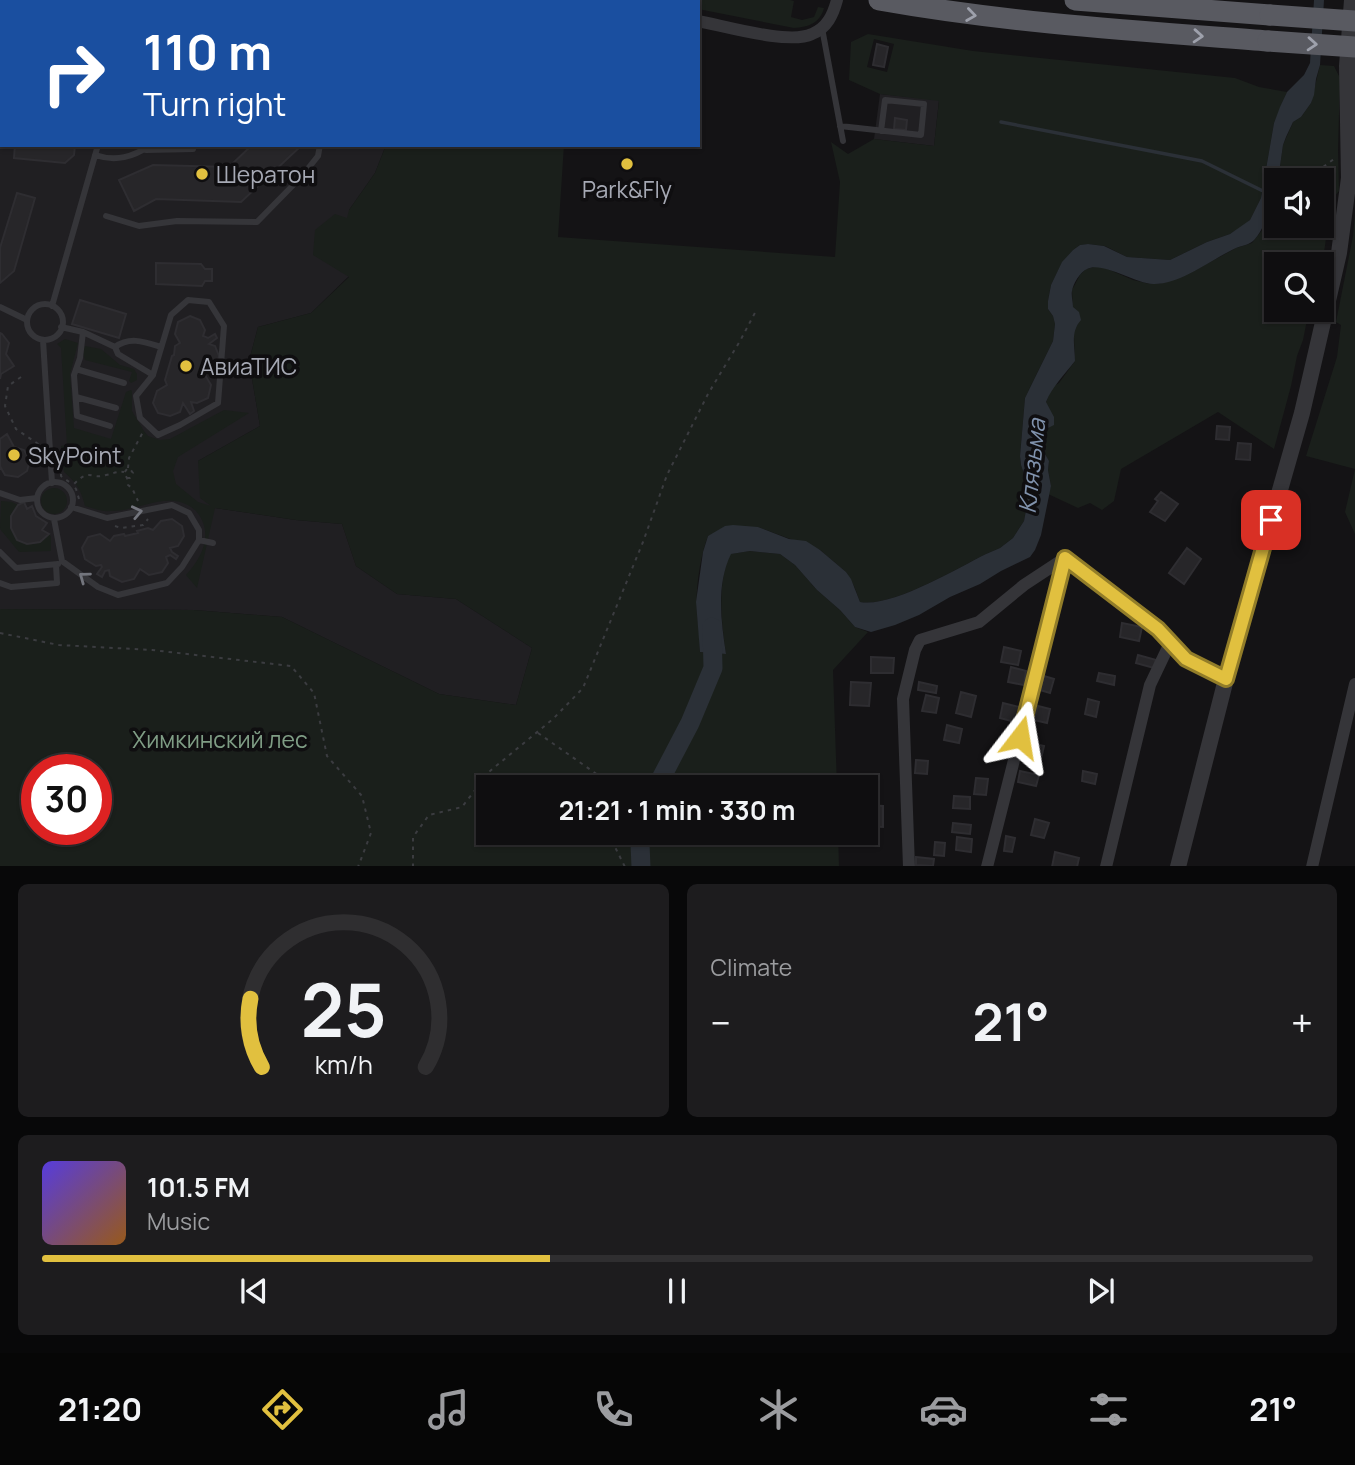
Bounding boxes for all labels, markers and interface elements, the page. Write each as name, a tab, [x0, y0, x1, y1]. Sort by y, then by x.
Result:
one-way arrow	[965, 7, 977, 22]
text: 110 m	[143, 18, 272, 85]
icon: right	[28, 28, 119, 119]
one-way arrow	[1192, 28, 1203, 43]
one-way arrow	[1306, 36, 1317, 51]
text: Turn right	[143, 82, 286, 126]
marker: Park&Fly	[619, 156, 635, 172]
place label: Шератон	[216, 158, 315, 190]
marker: Шератон	[194, 166, 210, 182]
map controls	[1264, 168, 1334, 322]
button: sound	[1264, 168, 1334, 238]
place label: Park&Fly	[582, 173, 672, 205]
button: search	[1264, 252, 1334, 322]
place label: АвиаТИС	[200, 350, 297, 382]
marker: АвиаТИС	[178, 358, 194, 374]
water label: Клязьма	[1010, 415, 1053, 515]
place label: SkyPoint	[28, 439, 121, 471]
marker: SkyPoint	[6, 447, 22, 463]
pin	[1241, 490, 1301, 550]
icon: arrive	[1252, 501, 1290, 539]
one-way arrow	[131, 506, 143, 520]
one-way arrow	[79, 573, 92, 585]
position arrow	[983, 700, 1057, 774]
park label: Химкинский лес	[132, 723, 308, 755]
speed limit sign: 30	[21, 754, 112, 845]
text: 21:21 · 1 min · 330 m	[559, 792, 795, 828]
text: Climate	[711, 951, 792, 983]
text: 25	[300, 959, 386, 1059]
text: 21°	[972, 986, 1050, 1057]
text: −	[711, 996, 731, 1048]
text: +	[1291, 996, 1313, 1048]
text: km/h	[314, 1046, 372, 1081]
text: 101.5 FM	[147, 1169, 250, 1205]
text: Music	[147, 1205, 210, 1237]
icon: previous	[235, 1272, 273, 1310]
icon: pause	[658, 1272, 696, 1310]
icon: next	[1082, 1272, 1120, 1310]
icon: directions	[258, 1385, 307, 1434]
icon: music	[424, 1385, 473, 1434]
icon: phone	[589, 1385, 638, 1434]
icon: climate	[754, 1385, 803, 1434]
icon: car	[919, 1385, 968, 1434]
icon: filters	[1084, 1385, 1133, 1434]
text: 21:20	[58, 1387, 142, 1431]
text: 21°	[1249, 1387, 1297, 1431]

